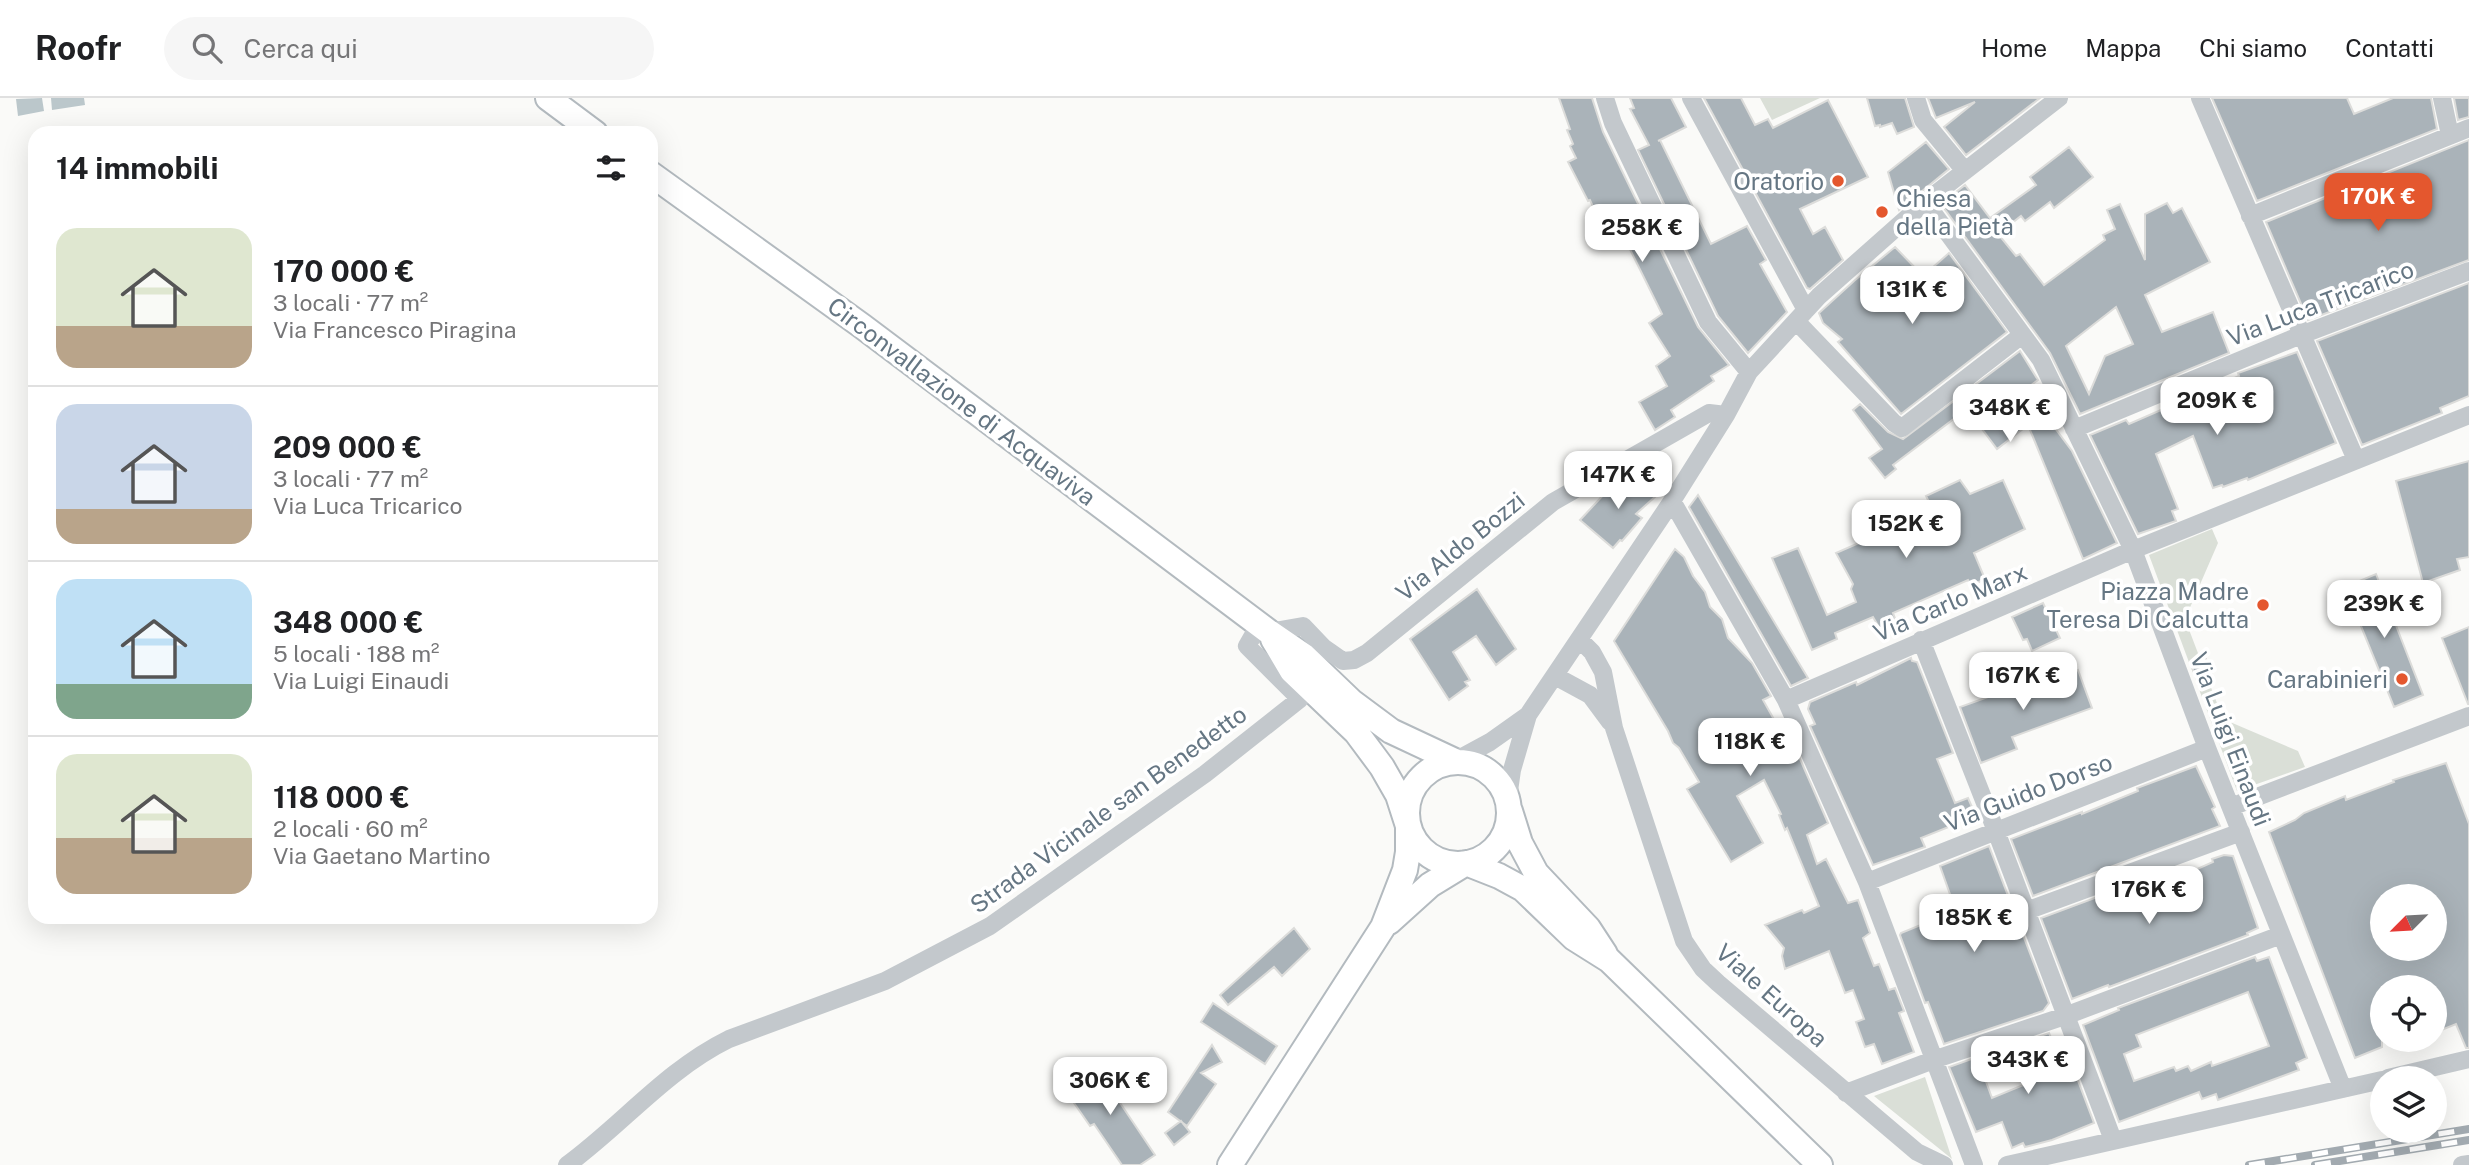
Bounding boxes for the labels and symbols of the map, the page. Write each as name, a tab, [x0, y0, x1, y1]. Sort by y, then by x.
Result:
place label: Oratorio	[1733, 167, 1824, 195]
marker: Oratorio	[1830, 173, 1846, 189]
pin: 170K €	[2321, 174, 2435, 233]
place label: Chiesa della Pietà	[1896, 184, 2014, 240]
pin: 258K €	[1585, 204, 1699, 264]
marker: Chiesa della Pietà	[1874, 204, 1890, 220]
street label: Via Luca Tricarico	[2223, 254, 2417, 352]
pin: 131K €	[1855, 266, 1969, 326]
street label: Circonvallazione di Acquaviva	[823, 291, 1101, 511]
pin: 209K €	[2160, 378, 2274, 437]
pin: 348K €	[1953, 384, 2067, 444]
pin: 147K €	[1561, 452, 1675, 511]
street label: Via Aldo Bozzi	[1390, 486, 1530, 606]
pin: 152K €	[1849, 500, 1963, 560]
street label: Via Carlo Marx	[1869, 557, 2031, 647]
place label: Piazza Madre Teresa Di Calcutta	[2047, 577, 2249, 633]
pin: 239K €	[2327, 580, 2441, 640]
marker: Piazza Madre Teresa Di Calcutta	[2255, 597, 2271, 613]
street label: Via Luigi Einaudi	[2185, 648, 2277, 830]
pin: 167K €	[1966, 652, 2080, 712]
place label: Carabinieri	[2267, 665, 2388, 693]
marker: Carabinieri	[2394, 671, 2410, 687]
street label: Strada Vicinale san Benedetto	[964, 699, 1252, 919]
pin: 118K €	[1693, 718, 1807, 778]
street label: Via Guido Dorso	[1940, 747, 2116, 837]
pin: 176K €	[2092, 866, 2206, 926]
north arrow	[2370, 884, 2446, 961]
pin: 185K €	[1917, 894, 2031, 954]
street label: Viale Europa	[1711, 938, 1833, 1052]
pin: 343K €	[1971, 1037, 2085, 1096]
pin: 306K €	[1053, 1058, 1167, 1117]

